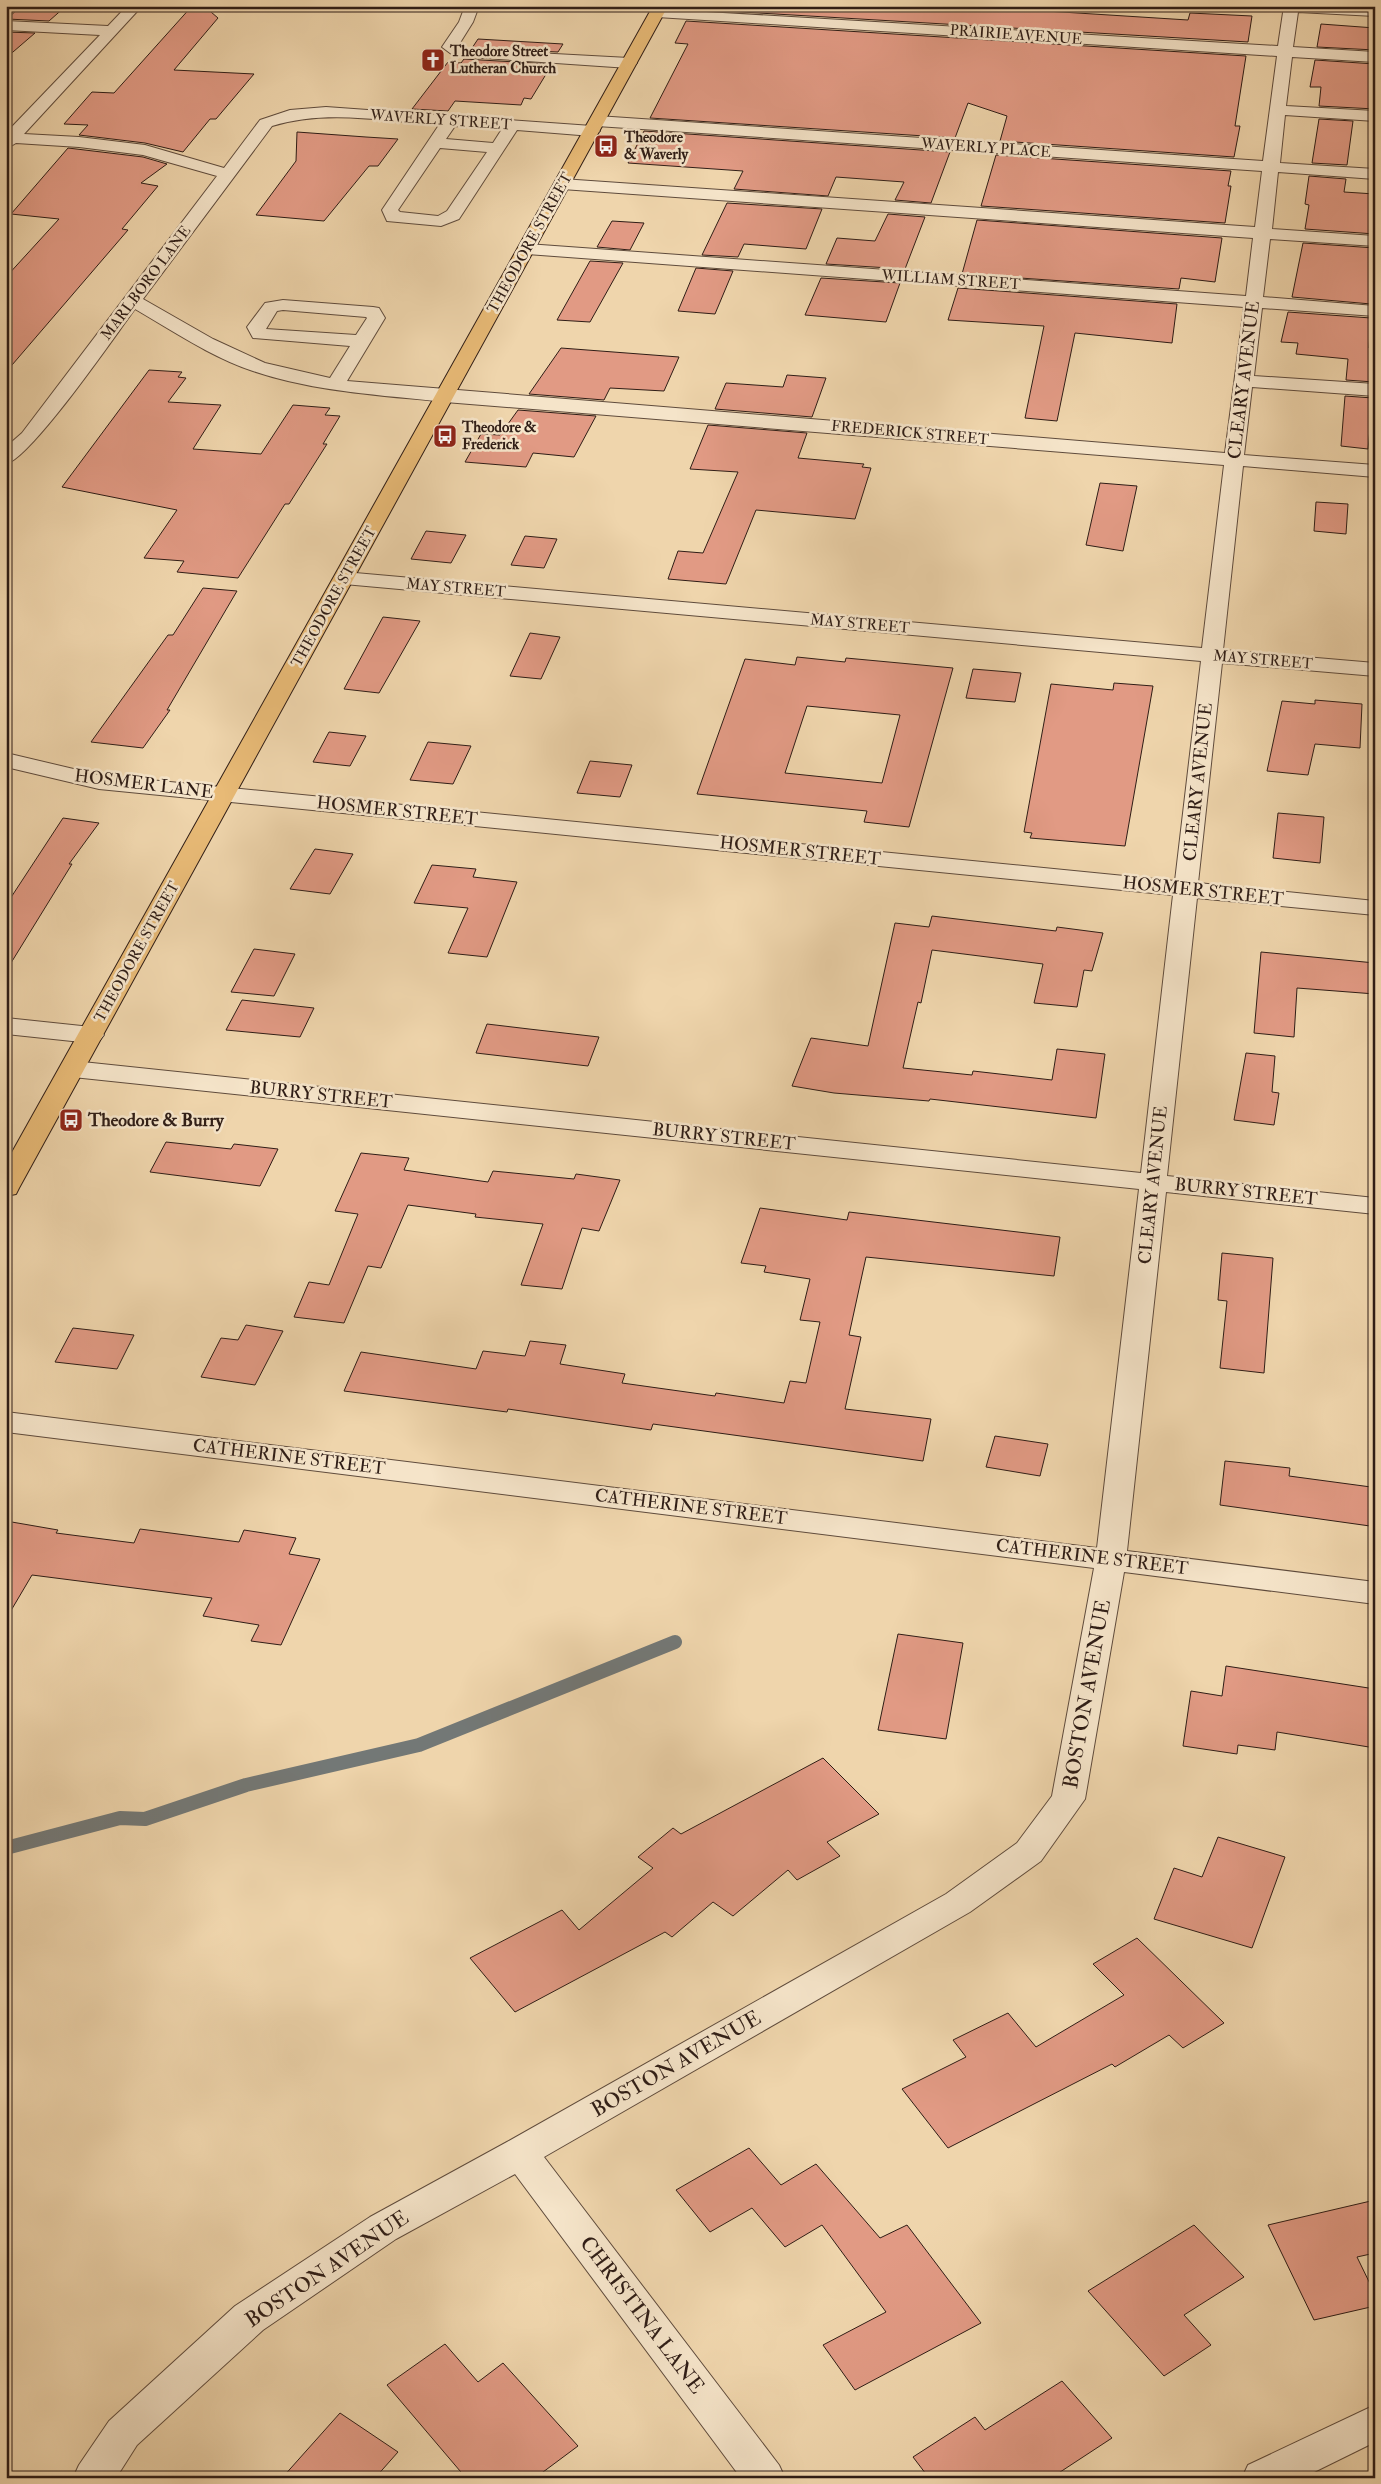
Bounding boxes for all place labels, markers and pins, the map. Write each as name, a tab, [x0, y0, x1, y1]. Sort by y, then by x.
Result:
place label: Theodore Street Lutheran Church	[449, 42, 556, 78]
church icon: Theodore Street Lutheran Church	[420, 47, 446, 73]
place label: Theodore & Waverly	[623, 128, 689, 165]
bus stop icon: Theodore & Waverly	[593, 133, 619, 159]
place label: Theodore & Frederick	[461, 418, 537, 454]
bus stop icon: Theodore & Frederick	[432, 423, 458, 449]
bus stop icon: Theodore & Burry	[58, 1107, 84, 1133]
place label: Theodore & Burry	[87, 1109, 225, 1132]

